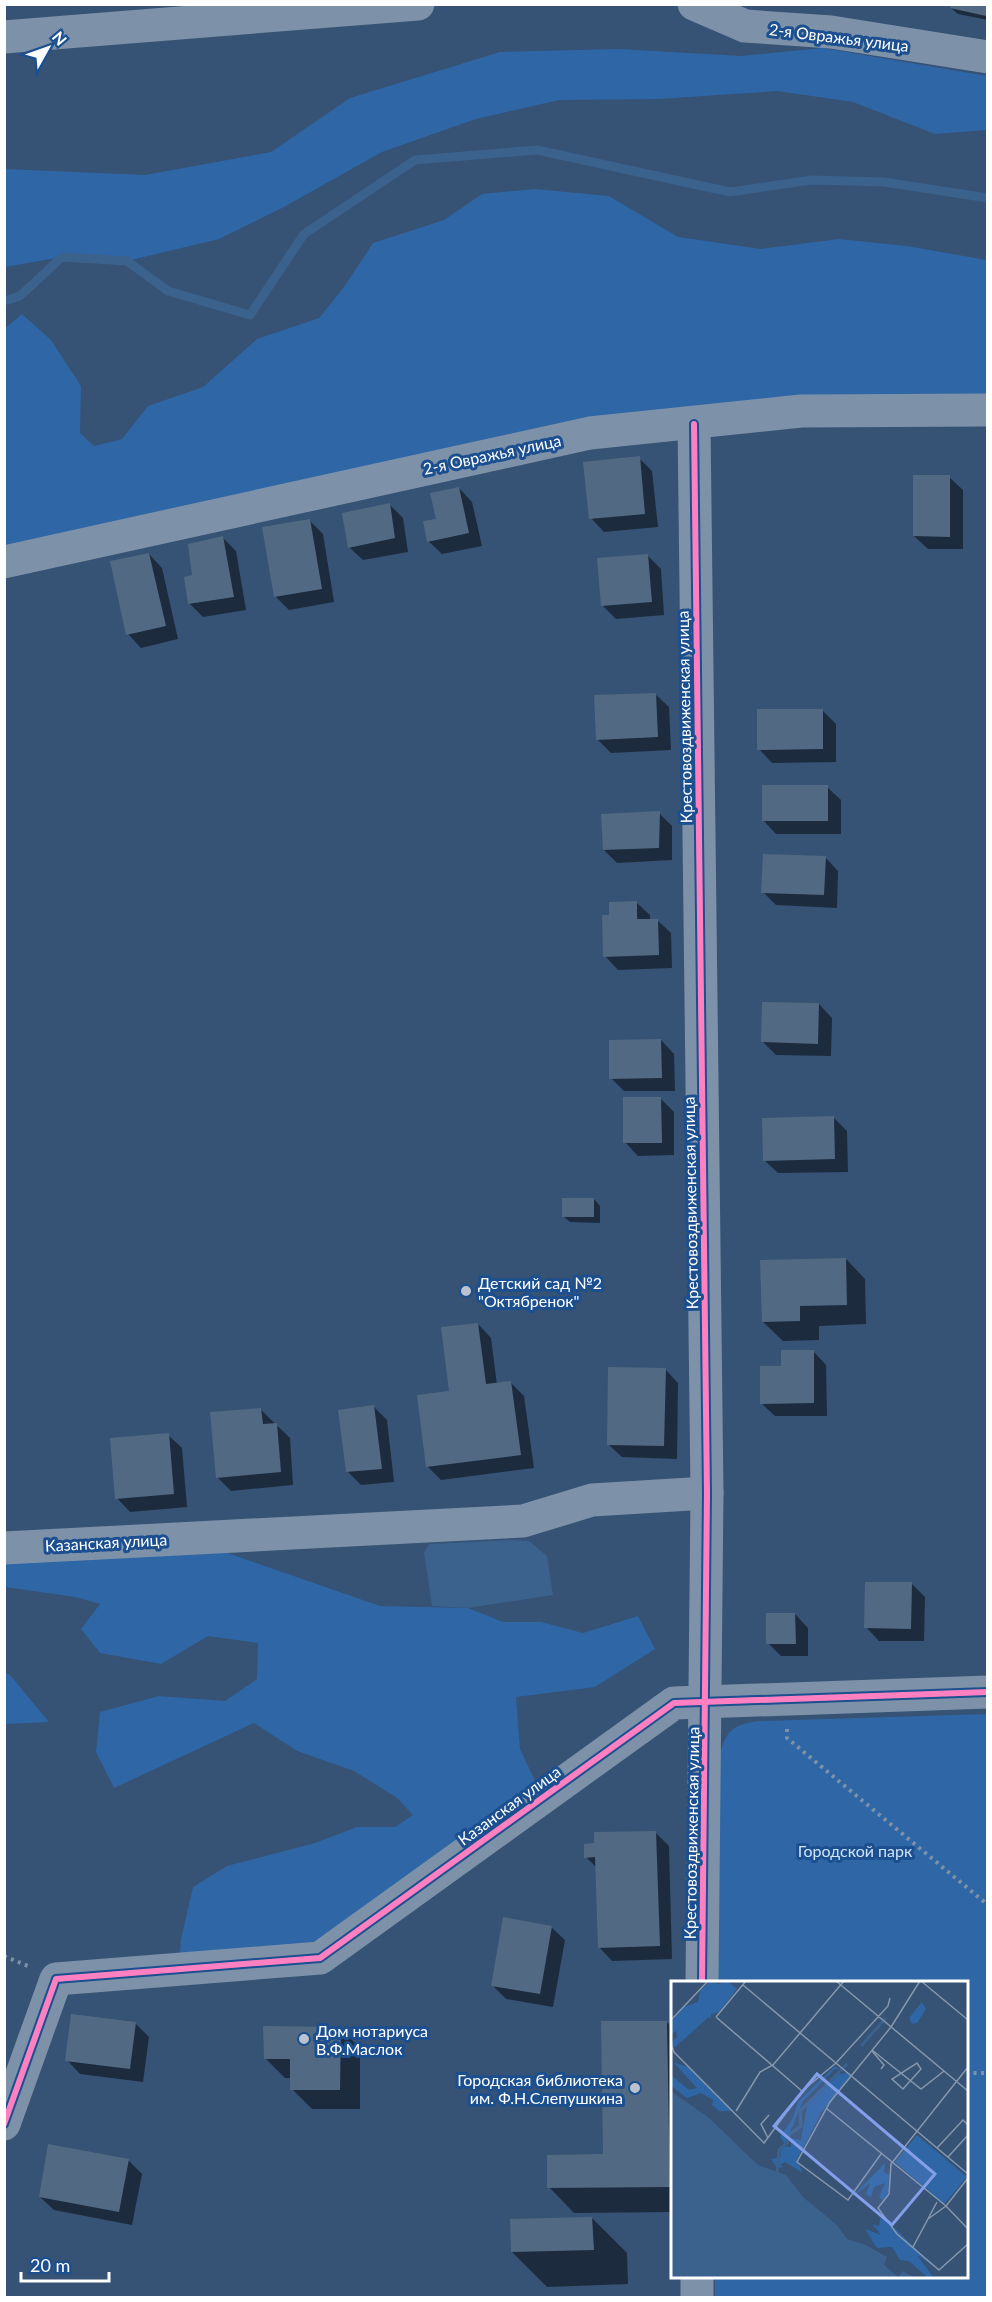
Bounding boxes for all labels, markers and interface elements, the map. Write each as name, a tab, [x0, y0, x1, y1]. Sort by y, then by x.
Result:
north arrow	[18, 18, 78, 78]
street label: 2-я Овражья улица	[768, 19, 910, 55]
text: N	[49, 27, 71, 49]
street label: 2-я Овражья улица	[421, 430, 563, 478]
street label: Крестовоздвиженская улица	[673, 610, 695, 824]
street label: Крестовоздвиженская улица	[679, 1096, 701, 1310]
place label: Детский сад №2 "Октябренок"	[478, 1273, 602, 1310]
marker: Детский сад №2 "Октябренок"	[459, 1284, 473, 1298]
street label: Казанская улица	[44, 1529, 168, 1555]
street label: Крестовоздвиженская улица	[680, 1726, 702, 1940]
street label: Казанская улица	[454, 1761, 564, 1849]
park label: Городской парк	[798, 1841, 913, 1860]
inset map	[671, 1981, 968, 2278]
place label: Дом нотариуса В.Ф.Маслок	[316, 2021, 428, 2058]
marker: Дом нотариуса В.Ф.Маслок	[297, 2032, 311, 2046]
place label: Городская библиотека им. Ф.Н.Слепушкина	[457, 2070, 623, 2107]
marker: Городская библиотека им. Ф.Н.Слепушкина	[628, 2081, 642, 2095]
scale bar	[21, 2245, 110, 2283]
text: 20 m	[30, 2254, 70, 2276]

